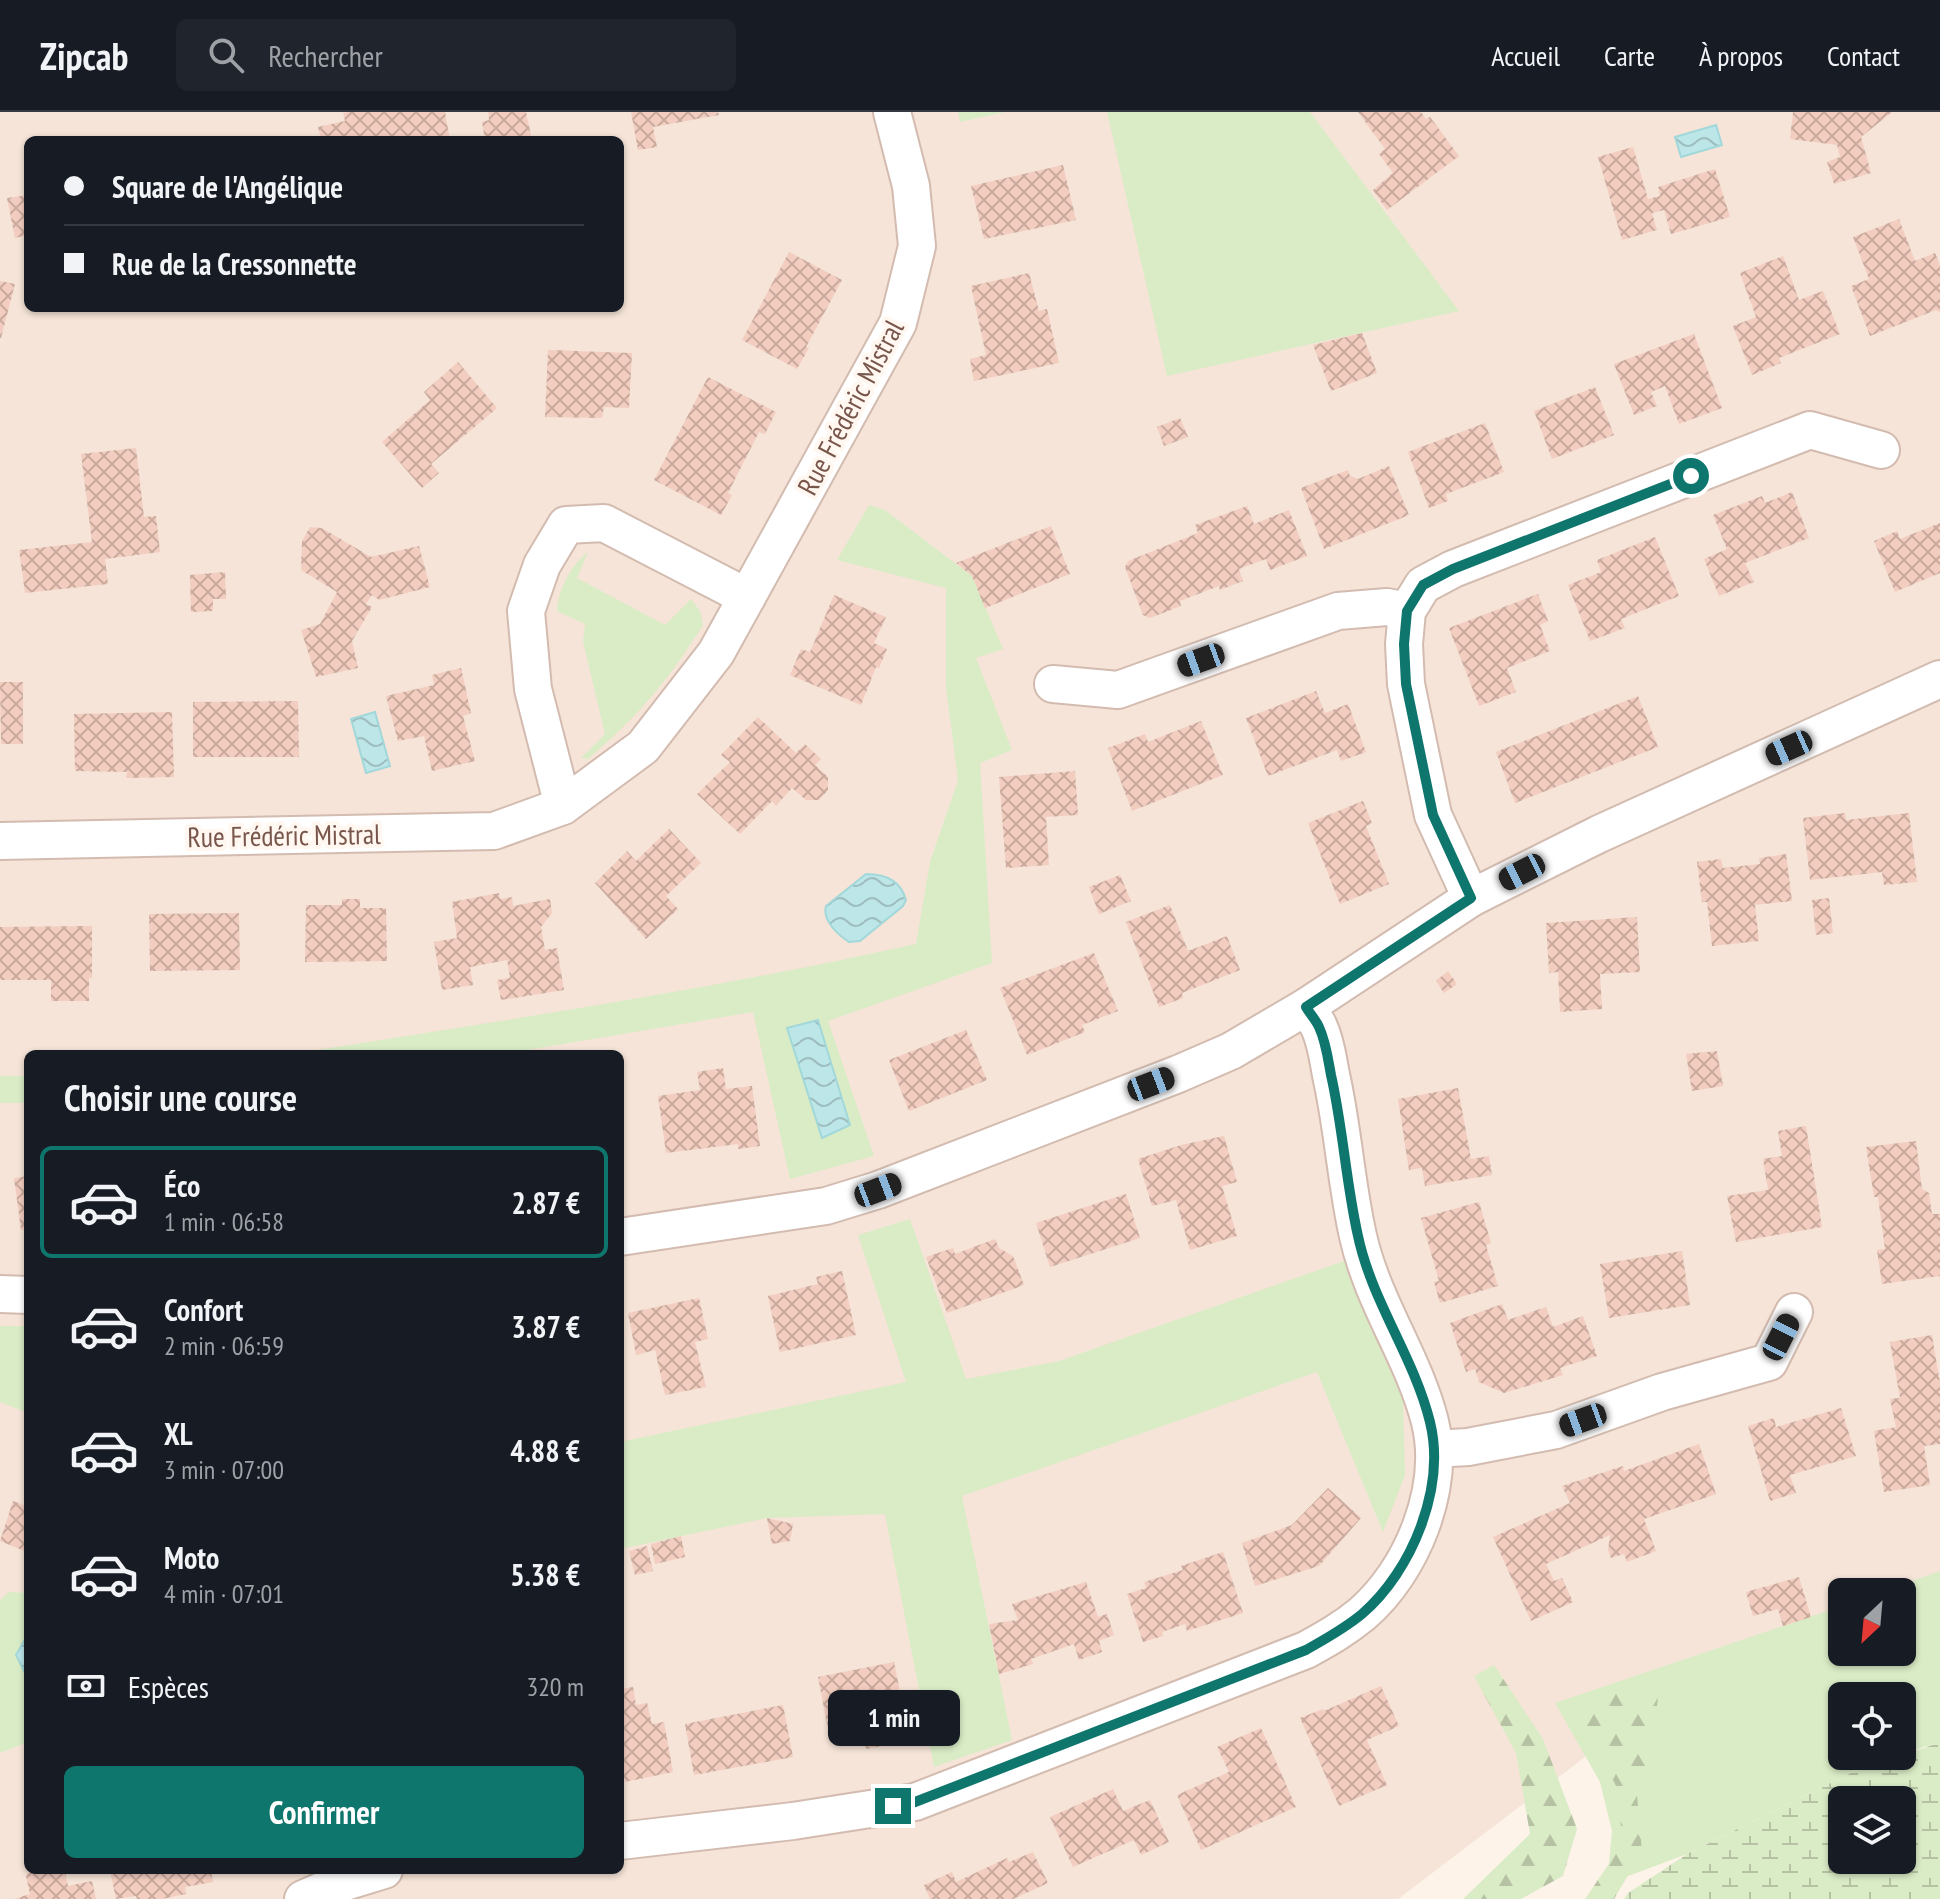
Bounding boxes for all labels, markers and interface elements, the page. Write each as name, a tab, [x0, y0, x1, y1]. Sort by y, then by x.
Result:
search box	[176, 19, 736, 91]
text: Zipcab	[40, 31, 128, 80]
icon: search	[204, 33, 248, 77]
text: Rechercher	[268, 36, 383, 75]
text: Accueil	[1491, 37, 1560, 74]
text: Carte	[1604, 37, 1655, 74]
text: À propos	[1699, 37, 1783, 74]
text: Contact	[1827, 37, 1900, 74]
text: Square de l'Angélique	[112, 167, 343, 206]
text: Rue de la Cressonnette	[112, 244, 357, 283]
street label: Rue Frédéric Mistral	[788, 313, 912, 501]
route start	[1673, 458, 1709, 494]
car	[1174, 641, 1228, 679]
car	[1762, 727, 1816, 769]
street label: Rue Frédéric Mistral	[187, 815, 381, 855]
car	[1495, 850, 1549, 894]
car	[1124, 1064, 1178, 1104]
text: Choisir une course	[64, 1074, 297, 1121]
icon: car	[68, 1166, 140, 1238]
text: Éco	[164, 1166, 200, 1205]
car	[851, 1170, 905, 1210]
text: 2.87 €	[511, 1183, 580, 1222]
text: 1 min · 06:58	[164, 1205, 284, 1238]
icon: car	[68, 1290, 140, 1362]
text: Confort	[164, 1290, 243, 1329]
text: 3.87 €	[511, 1307, 580, 1346]
car	[1759, 1310, 1803, 1364]
text: 2 min · 06:59	[164, 1329, 284, 1362]
car	[1556, 1401, 1610, 1439]
icon: car	[68, 1414, 140, 1486]
text: XL	[164, 1414, 193, 1453]
text: 4.88 €	[510, 1431, 580, 1470]
text: 3 min · 07:00	[164, 1453, 284, 1486]
icon: car	[68, 1538, 140, 1610]
text: Moto	[164, 1538, 219, 1577]
text: 5.38 €	[510, 1555, 580, 1594]
text: 4 min · 07:01	[164, 1577, 284, 1610]
north arrow	[1828, 1578, 1916, 1666]
map controls	[1828, 1578, 1916, 1874]
icon: cash	[64, 1664, 108, 1708]
text: Espèces	[128, 1667, 209, 1706]
text: 320 m	[526, 1670, 584, 1703]
button: locate	[1828, 1682, 1916, 1770]
callout: 1 min	[827, 1690, 959, 1746]
text: 1 min	[868, 1701, 920, 1734]
button: Confirmer	[64, 1766, 584, 1858]
button: layers	[1828, 1786, 1916, 1874]
route end	[875, 1788, 911, 1824]

